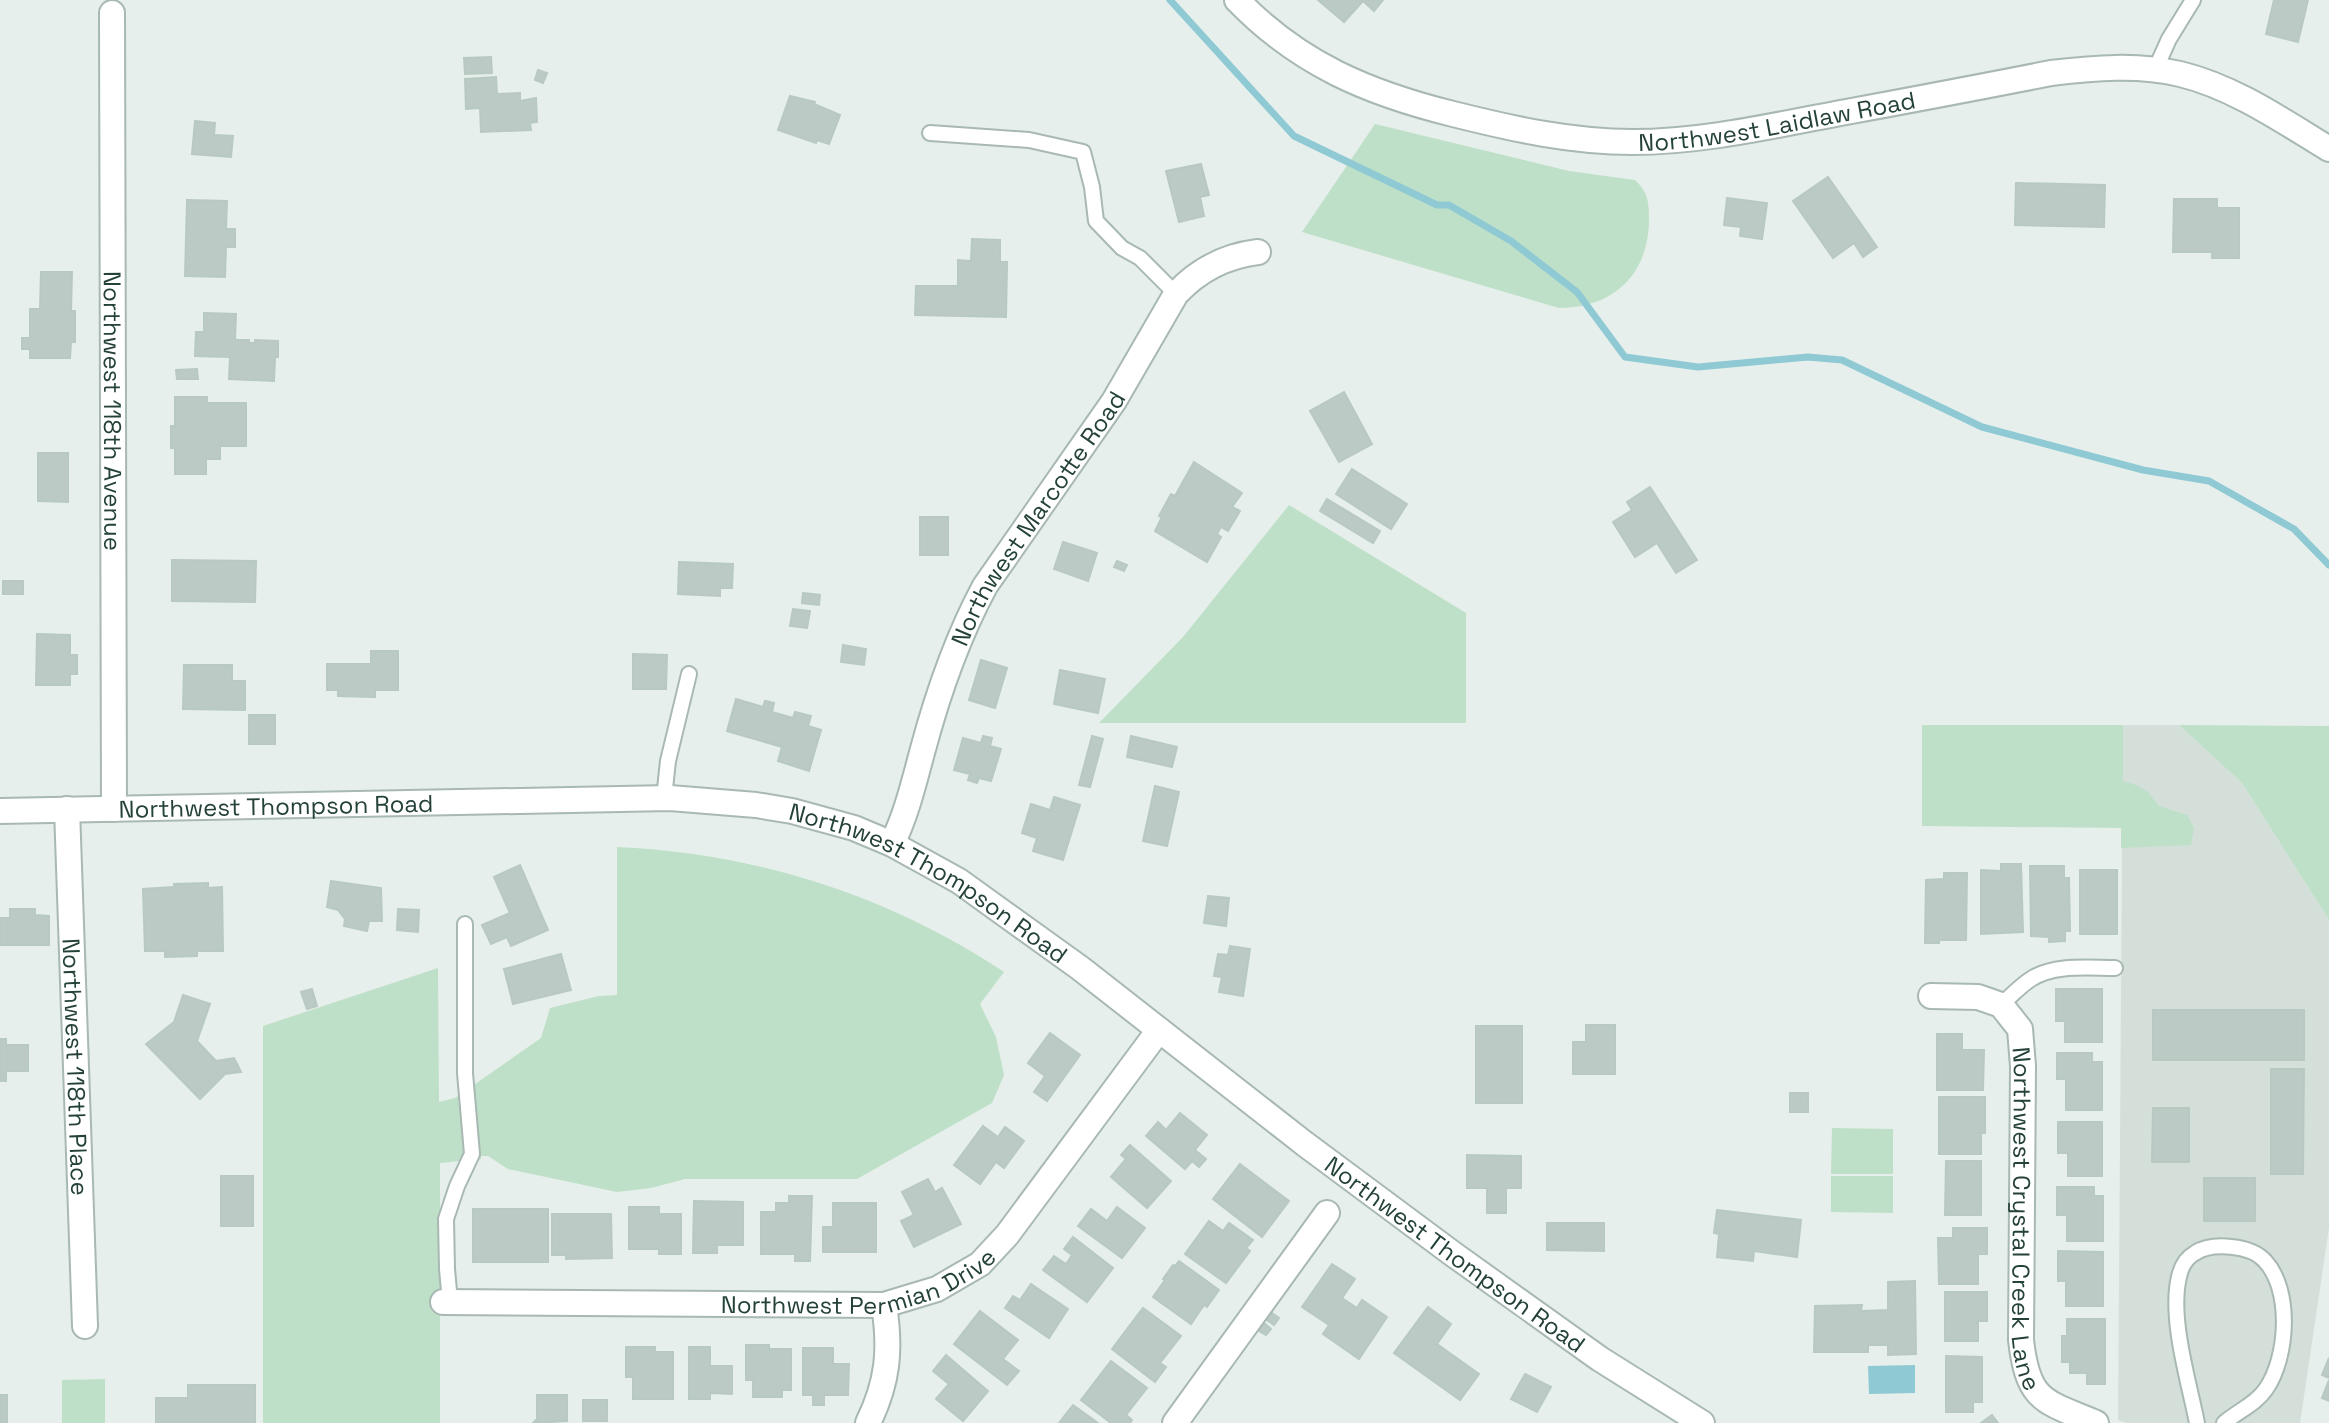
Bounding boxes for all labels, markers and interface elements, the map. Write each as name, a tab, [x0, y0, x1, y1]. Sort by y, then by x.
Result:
street label: Northwest Laidlaw Road	[1638, 84, 1918, 158]
street label: Northwest 118th Avenue	[97, 271, 129, 551]
street label: Northwest Marcotte Road	[943, 385, 1132, 650]
street label: Northwest Thompson Road	[118, 787, 434, 824]
street label: Northwest Thompson Road	[786, 795, 1074, 970]
street label: Northwest 118th Place	[56, 938, 96, 1196]
street label: Northwest Crystal Creek Lane	[2005, 1046, 2048, 1396]
street label: Northwest Thompson Road	[1319, 1149, 1592, 1359]
street label: Northwest Permian Drive	[721, 1242, 1002, 1321]

